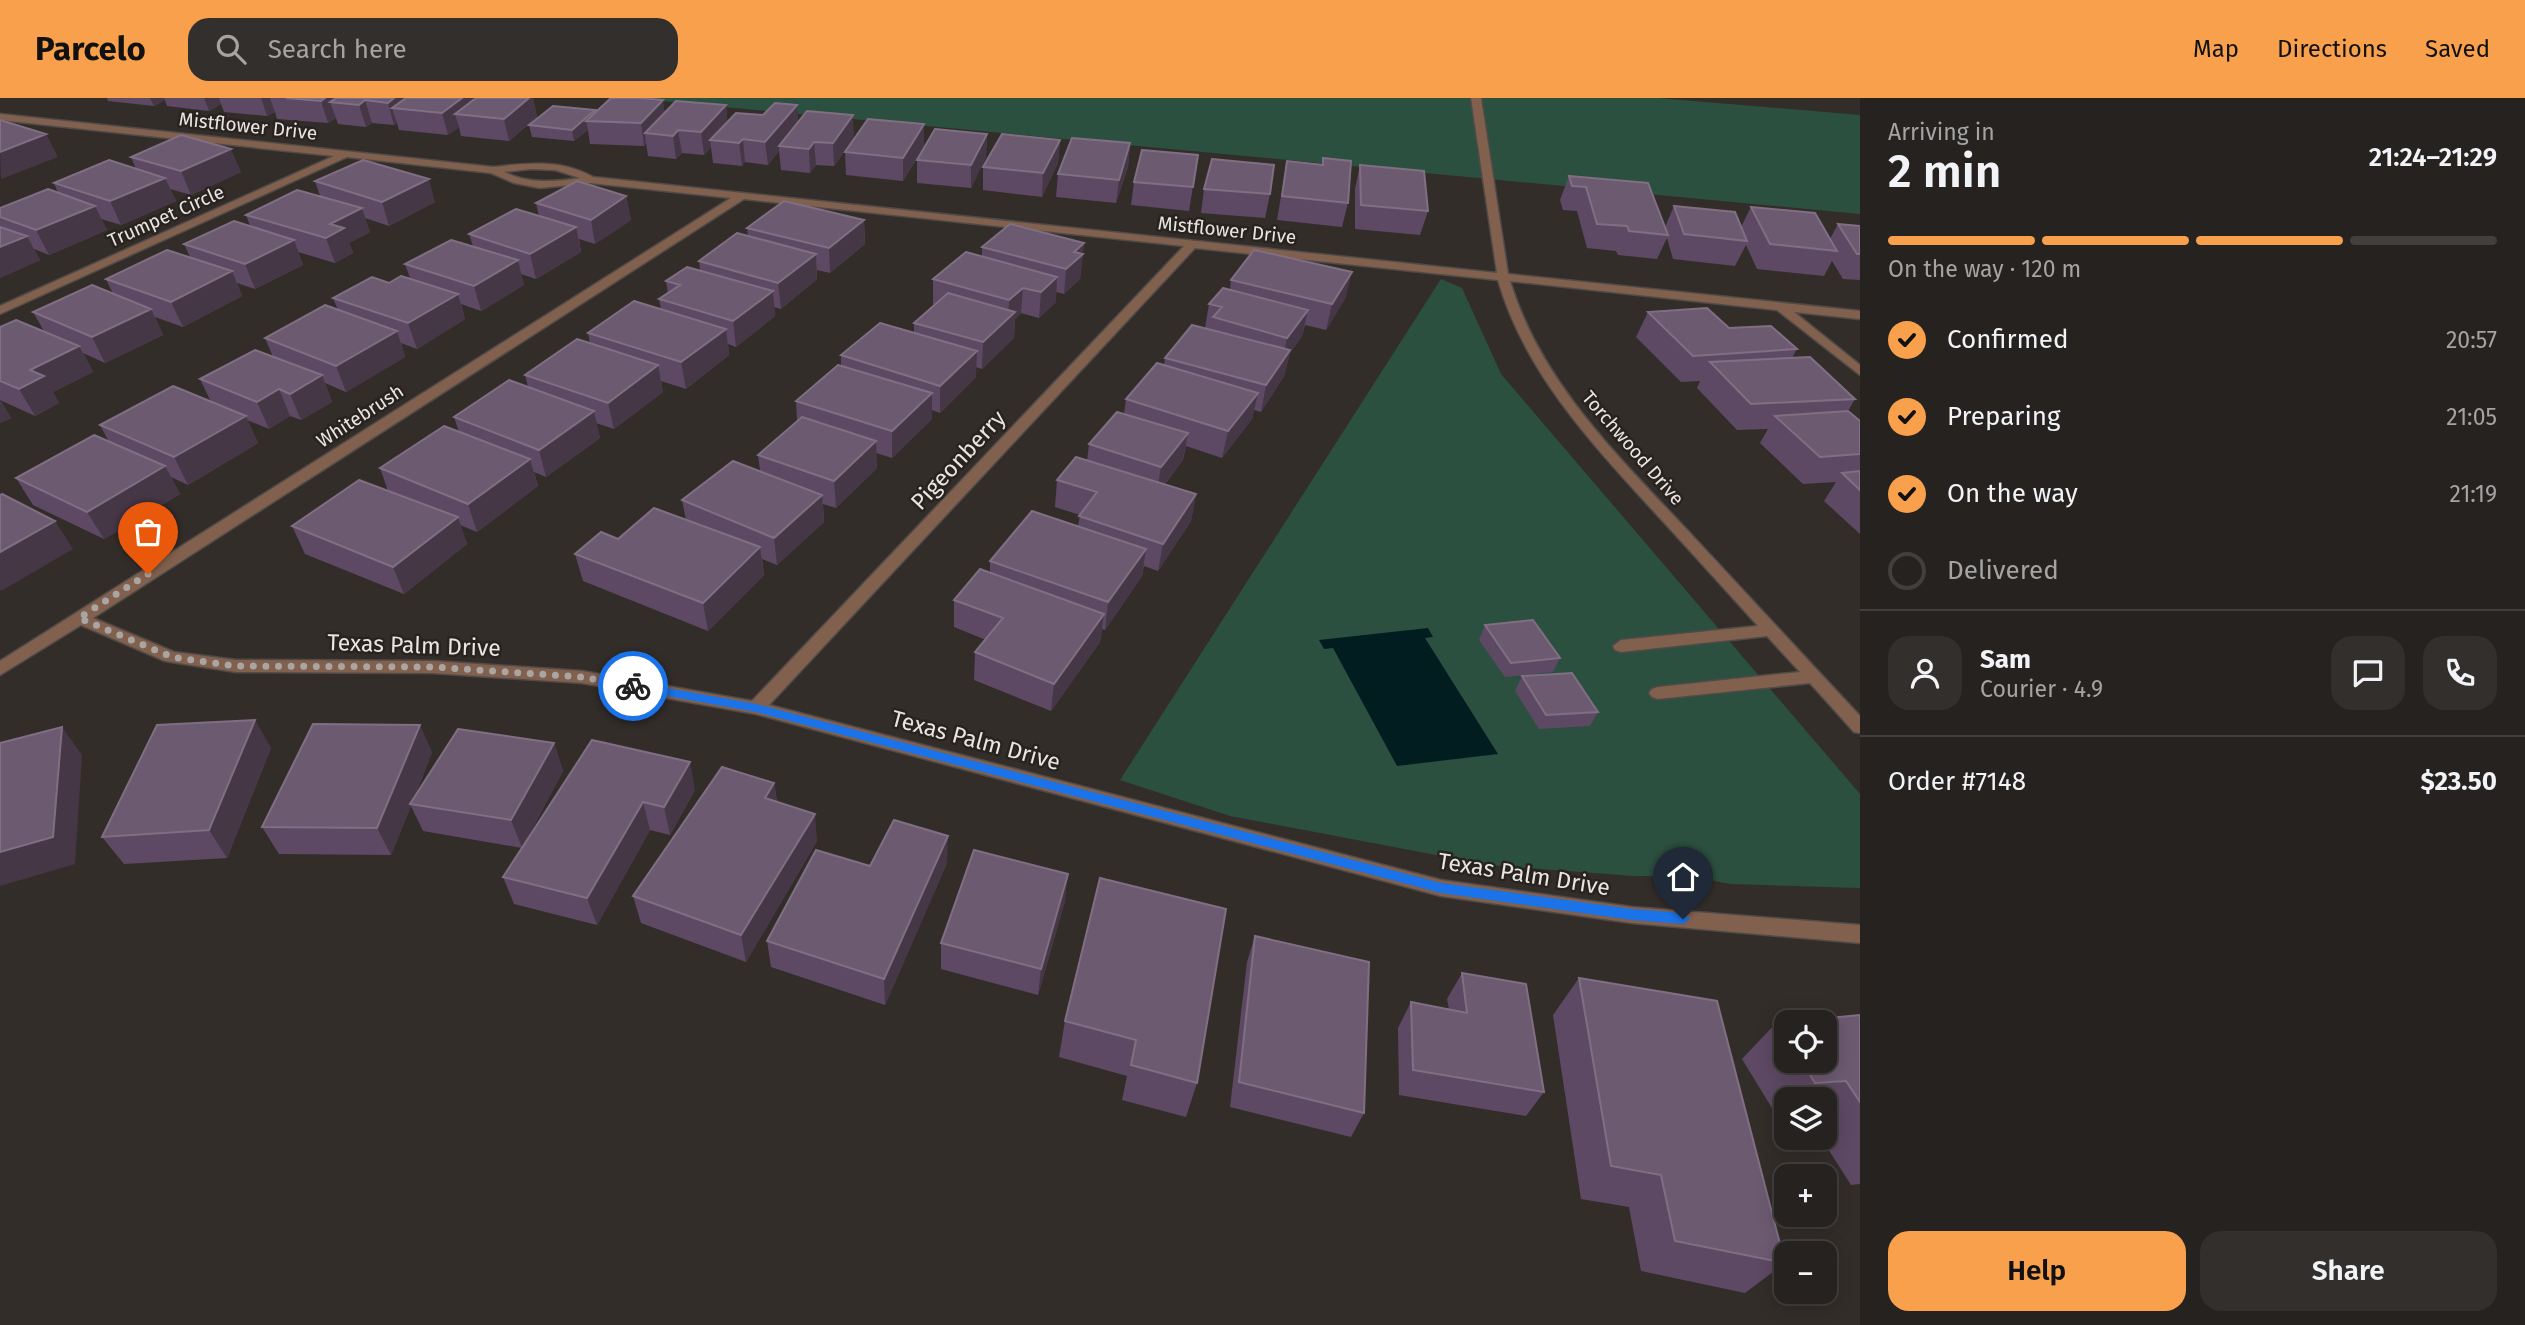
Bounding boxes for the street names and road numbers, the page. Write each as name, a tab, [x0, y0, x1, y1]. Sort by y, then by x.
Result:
street label: Mistflower Drive	[178, 107, 318, 145]
street label: Trumpet Circle	[104, 180, 228, 252]
street label: Mistflower Drive	[1157, 211, 1297, 249]
street label: Whitebrush	[312, 379, 408, 453]
street label: Torchwood Drive	[1577, 386, 1689, 510]
street label: Pigeonberry	[905, 404, 1012, 516]
street label: Texas Palm Drive	[327, 628, 501, 662]
street label: Texas Palm Drive	[888, 704, 1064, 776]
street label: Texas Palm Drive	[1436, 847, 1612, 901]

